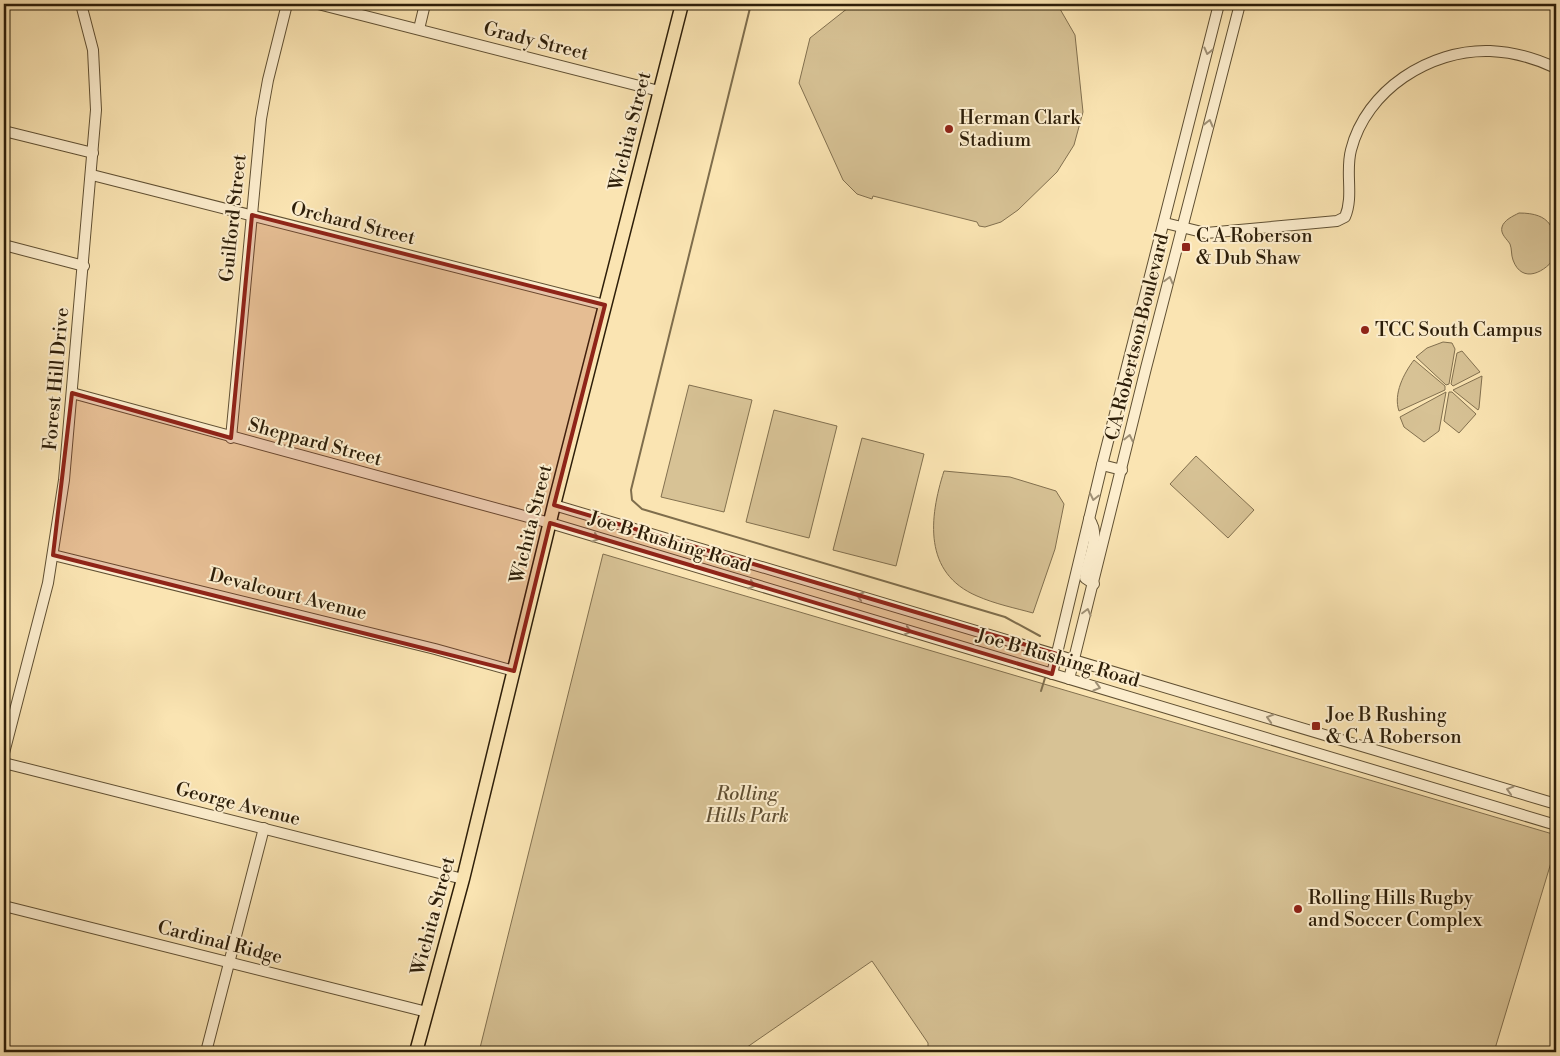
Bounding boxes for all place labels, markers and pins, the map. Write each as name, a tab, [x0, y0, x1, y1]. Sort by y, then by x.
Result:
place label: Herman Clark Stadium	[959, 106, 1081, 152]
marker: Herman Clark Stadium	[943, 123, 955, 135]
place label: C A Roberson & Dub Shaw	[1196, 224, 1313, 270]
marker: C A Roberson & Dub Shaw	[1180, 241, 1192, 253]
place label: TCC South Campus	[1375, 318, 1542, 342]
marker: TCC South Campus	[1359, 324, 1371, 336]
place label: Joe B Rushing & C A Roberson	[1325, 703, 1462, 749]
marker: Joe B Rushing & C A Roberson	[1310, 720, 1322, 732]
place label: Rolling Hills Rugby and Soccer Complex	[1308, 886, 1483, 932]
marker: Rolling Hills Rugby and Soccer Complex	[1292, 903, 1304, 915]

